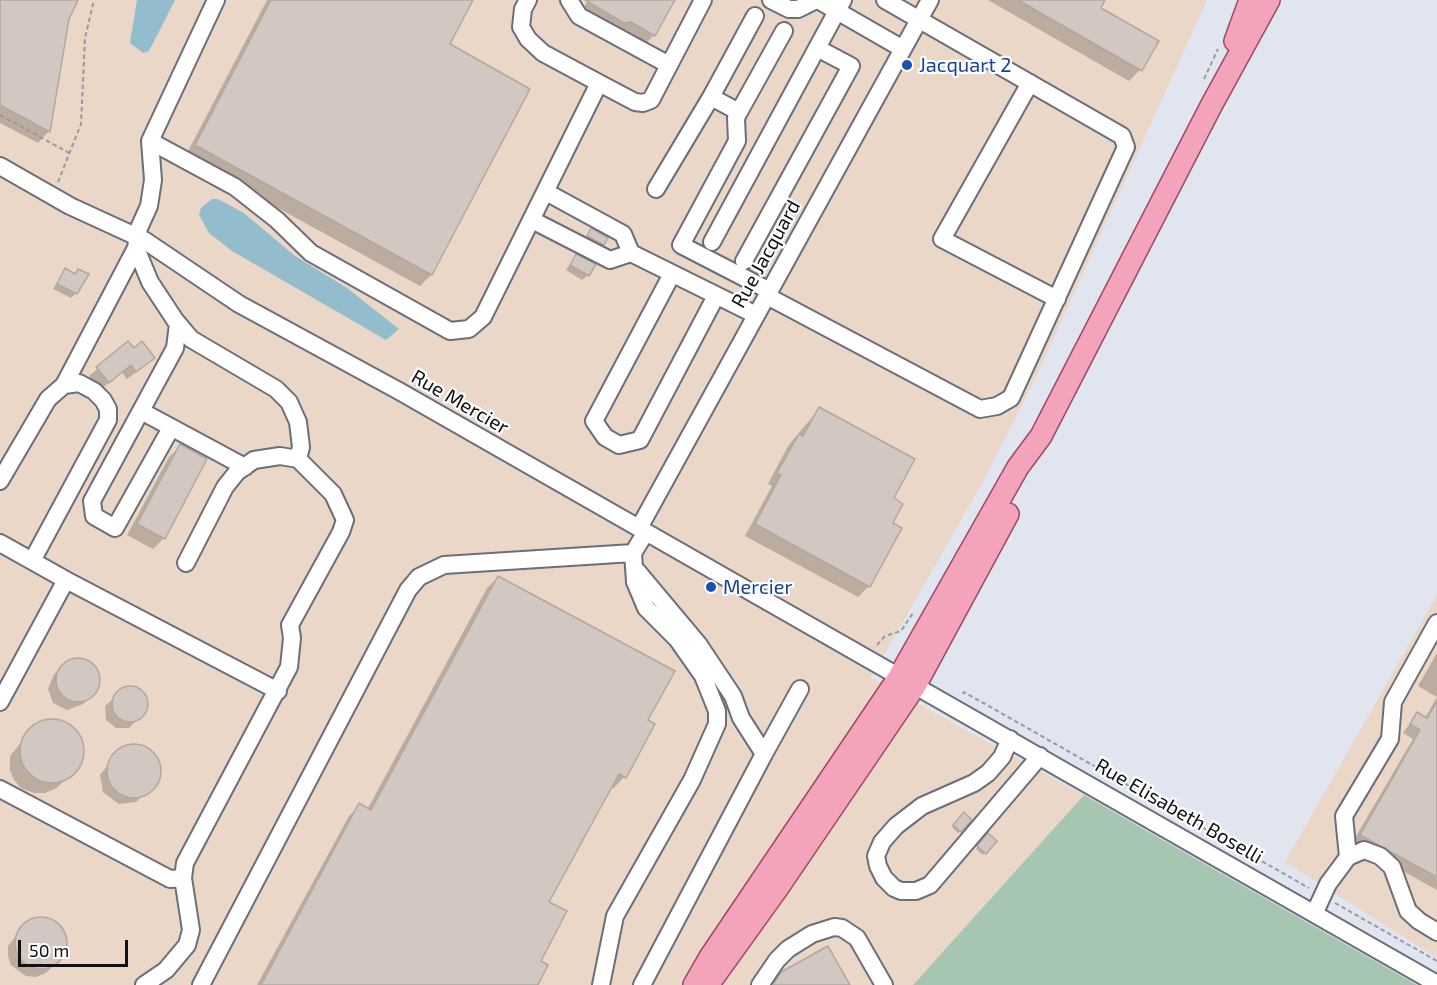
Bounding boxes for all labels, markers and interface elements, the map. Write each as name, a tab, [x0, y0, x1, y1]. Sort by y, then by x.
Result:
place label: Jacquart 2	[919, 53, 1012, 77]
marker: Jacquart 2	[900, 58, 914, 72]
street label: Rue Jacquard	[727, 196, 805, 312]
street label: Rue Mercier	[407, 364, 513, 440]
place label: Mercier	[723, 575, 793, 599]
marker: Mercier	[704, 580, 718, 594]
street label: Rue Elisabeth Boselli	[1091, 753, 1267, 869]
scale bar	[21, 928, 130, 966]
text: 50 m	[29, 939, 69, 961]

